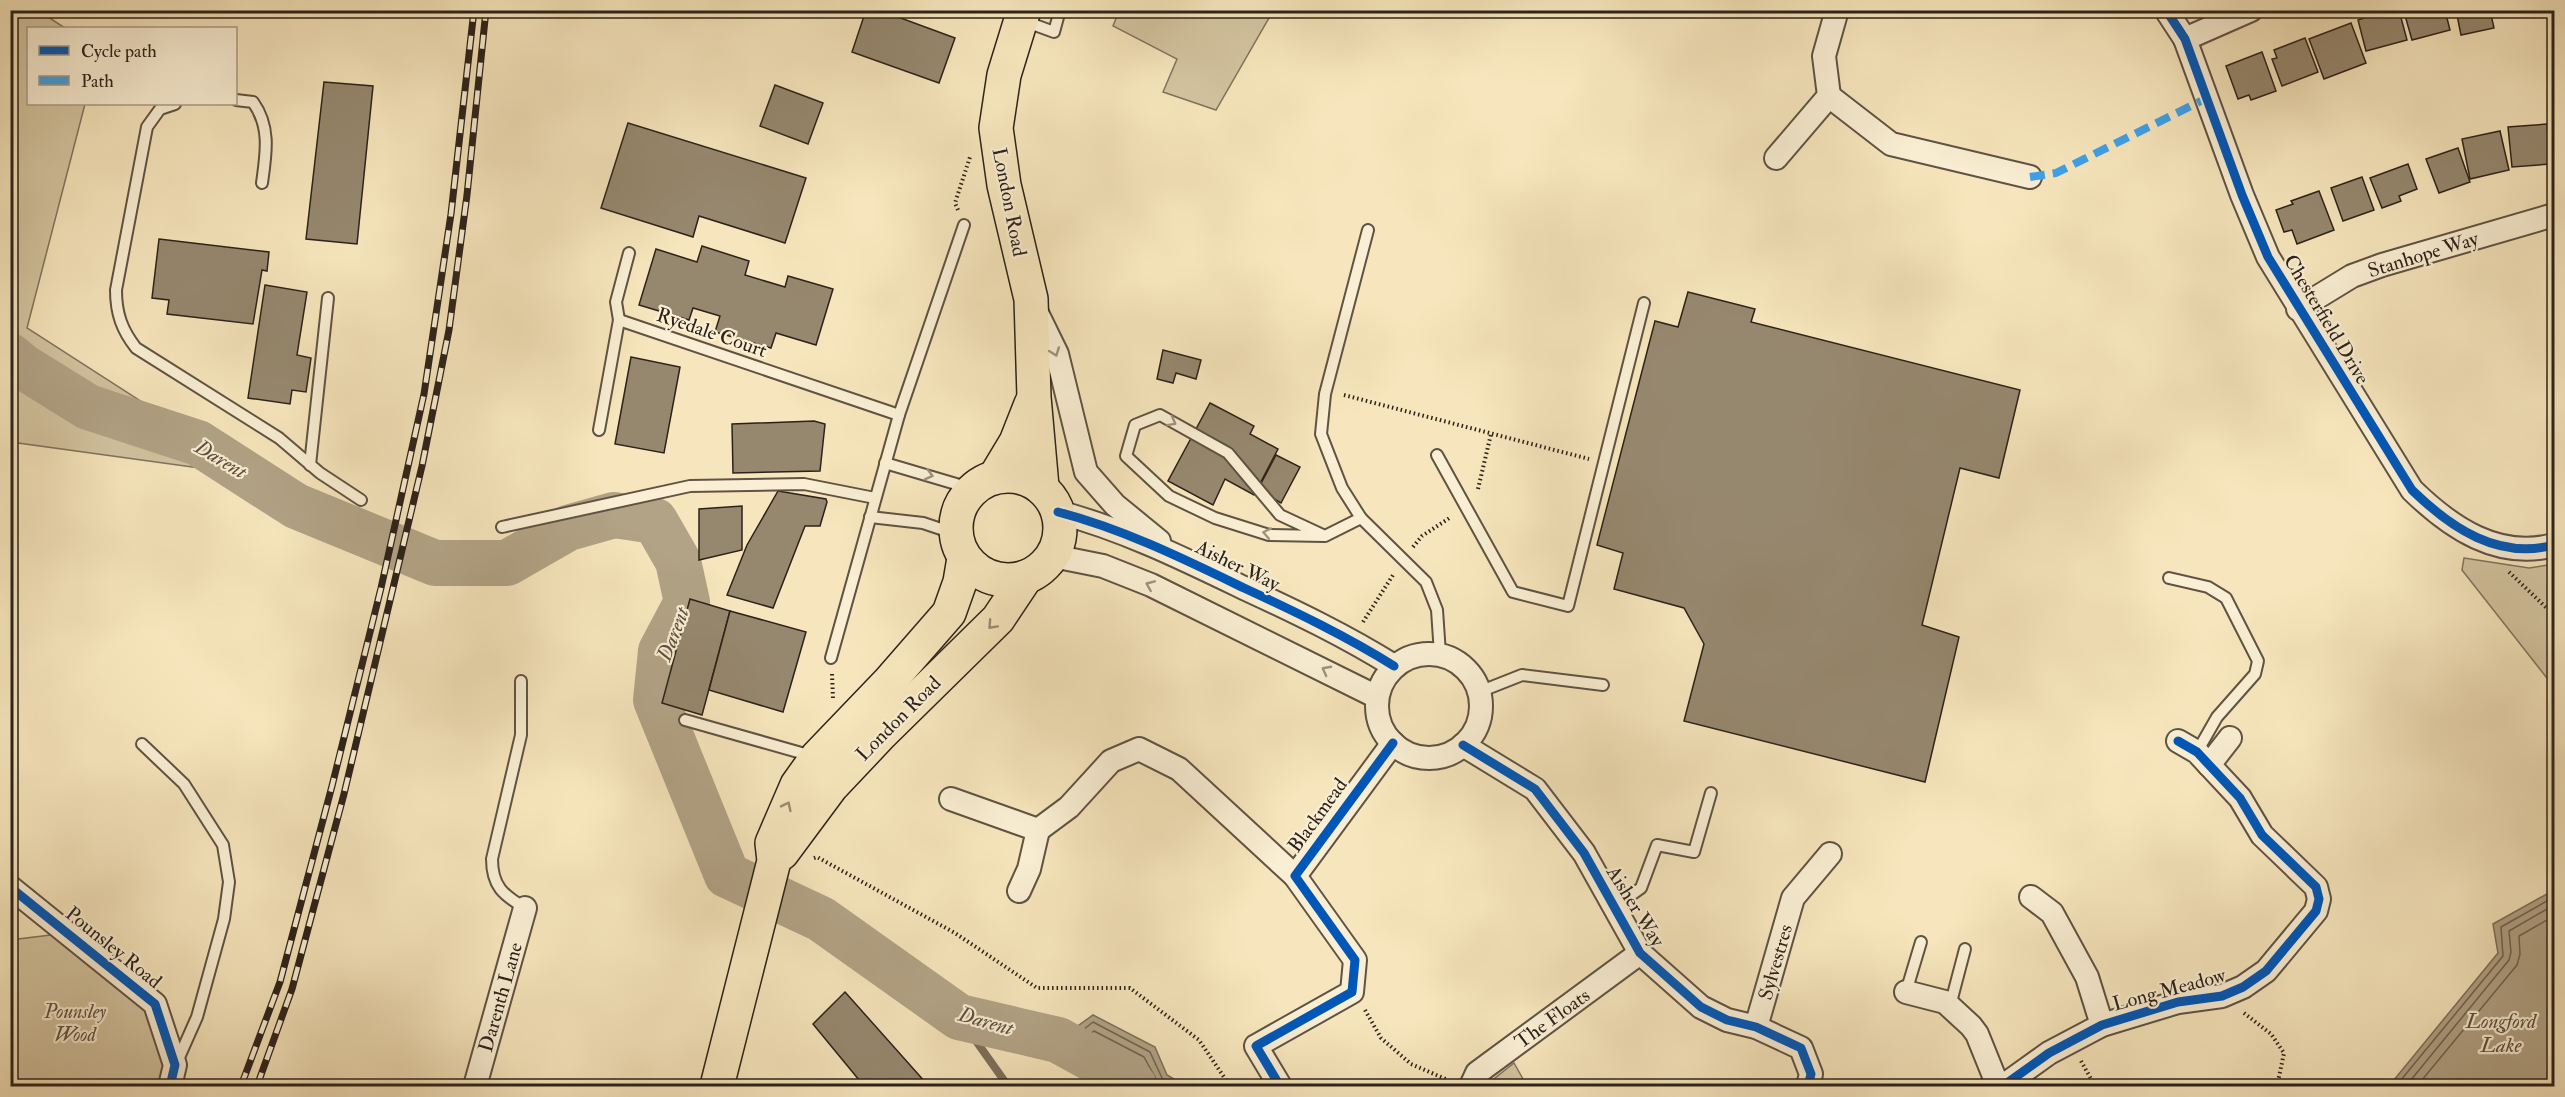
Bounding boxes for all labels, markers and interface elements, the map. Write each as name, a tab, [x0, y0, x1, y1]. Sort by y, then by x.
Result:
legend	[27, 27, 237, 105]
text: Cycle path	[81, 40, 157, 63]
text: Path	[81, 70, 114, 93]
street label: London Road	[987, 146, 1032, 259]
street label: Stanhope Way	[2365, 225, 2483, 284]
street label: Chesterfield Drive	[2278, 250, 2375, 389]
street label: Ryedale Court	[653, 302, 771, 363]
one-way arrow	[1048, 346, 1060, 357]
one-way arrow	[1166, 415, 1176, 426]
water label: Darent	[189, 433, 252, 486]
one-way arrow	[924, 468, 934, 481]
one-way arrow	[1262, 528, 1272, 540]
street label: Aisher Way	[1191, 534, 1285, 597]
one-way arrow	[1145, 580, 1156, 592]
water label: Darent	[651, 602, 696, 666]
one-way arrow	[988, 618, 999, 628]
one-way arrow	[1321, 666, 1332, 677]
street label: London Road	[851, 670, 946, 766]
street label: Blackmead	[1282, 773, 1353, 857]
one-way arrow	[780, 802, 791, 813]
street label: Aisher Way	[1600, 860, 1671, 952]
street label: Pounsley Road	[61, 901, 167, 994]
street label: Sylvestres	[1753, 921, 1798, 1003]
street label: Darenth Lane	[473, 939, 528, 1055]
street label: Long Meadow	[2110, 962, 2229, 1017]
street label: The Floats	[1510, 983, 1595, 1054]
park label: Pounsley Wood	[43, 999, 106, 1047]
water label: Darent	[954, 1001, 1017, 1042]
water label: Longford Lake	[2465, 1008, 2537, 1059]

